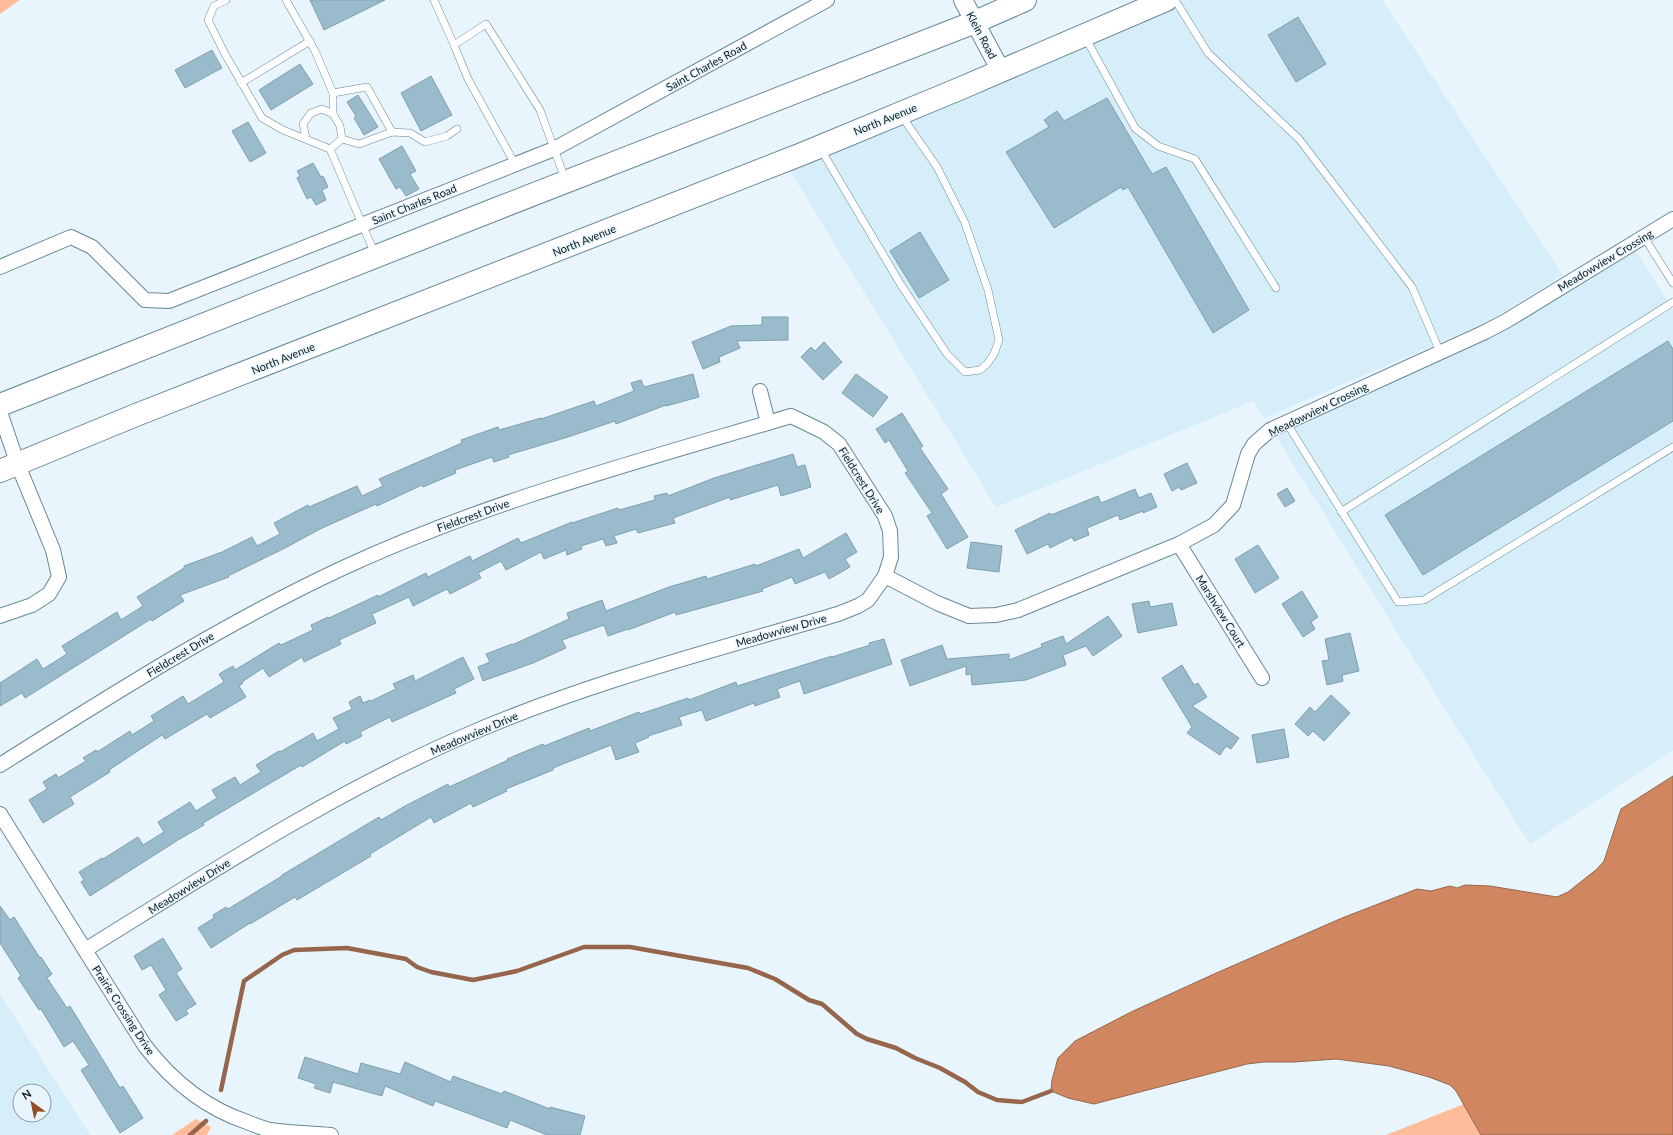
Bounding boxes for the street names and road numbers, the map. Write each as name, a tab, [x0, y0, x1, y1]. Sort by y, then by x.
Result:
street label: Klein Road	[964, 9, 1000, 61]
street label: Saint Charles Road	[663, 38, 749, 94]
street label: North Avenue	[851, 100, 919, 138]
street label: Saint Charles Road	[370, 181, 458, 227]
street label: North Avenue	[550, 221, 618, 259]
street label: Meadowview Crossing	[1555, 226, 1655, 294]
street label: North Avenue	[249, 339, 317, 377]
street label: Meadowview Crossing	[1266, 379, 1370, 439]
street label: Fieldcrest Drive	[836, 444, 888, 516]
street label: Fieldcrest Drive	[435, 496, 511, 534]
street label: Marshview Court	[1193, 572, 1249, 650]
street label: Meadowview Drive	[734, 611, 828, 649]
street label: Fieldcrest Drive	[144, 629, 216, 679]
street label: Meadowview Drive	[428, 709, 520, 757]
street label: Meadowview Drive	[146, 856, 232, 916]
street label: Prairie Crossing Drive	[90, 963, 158, 1057]

